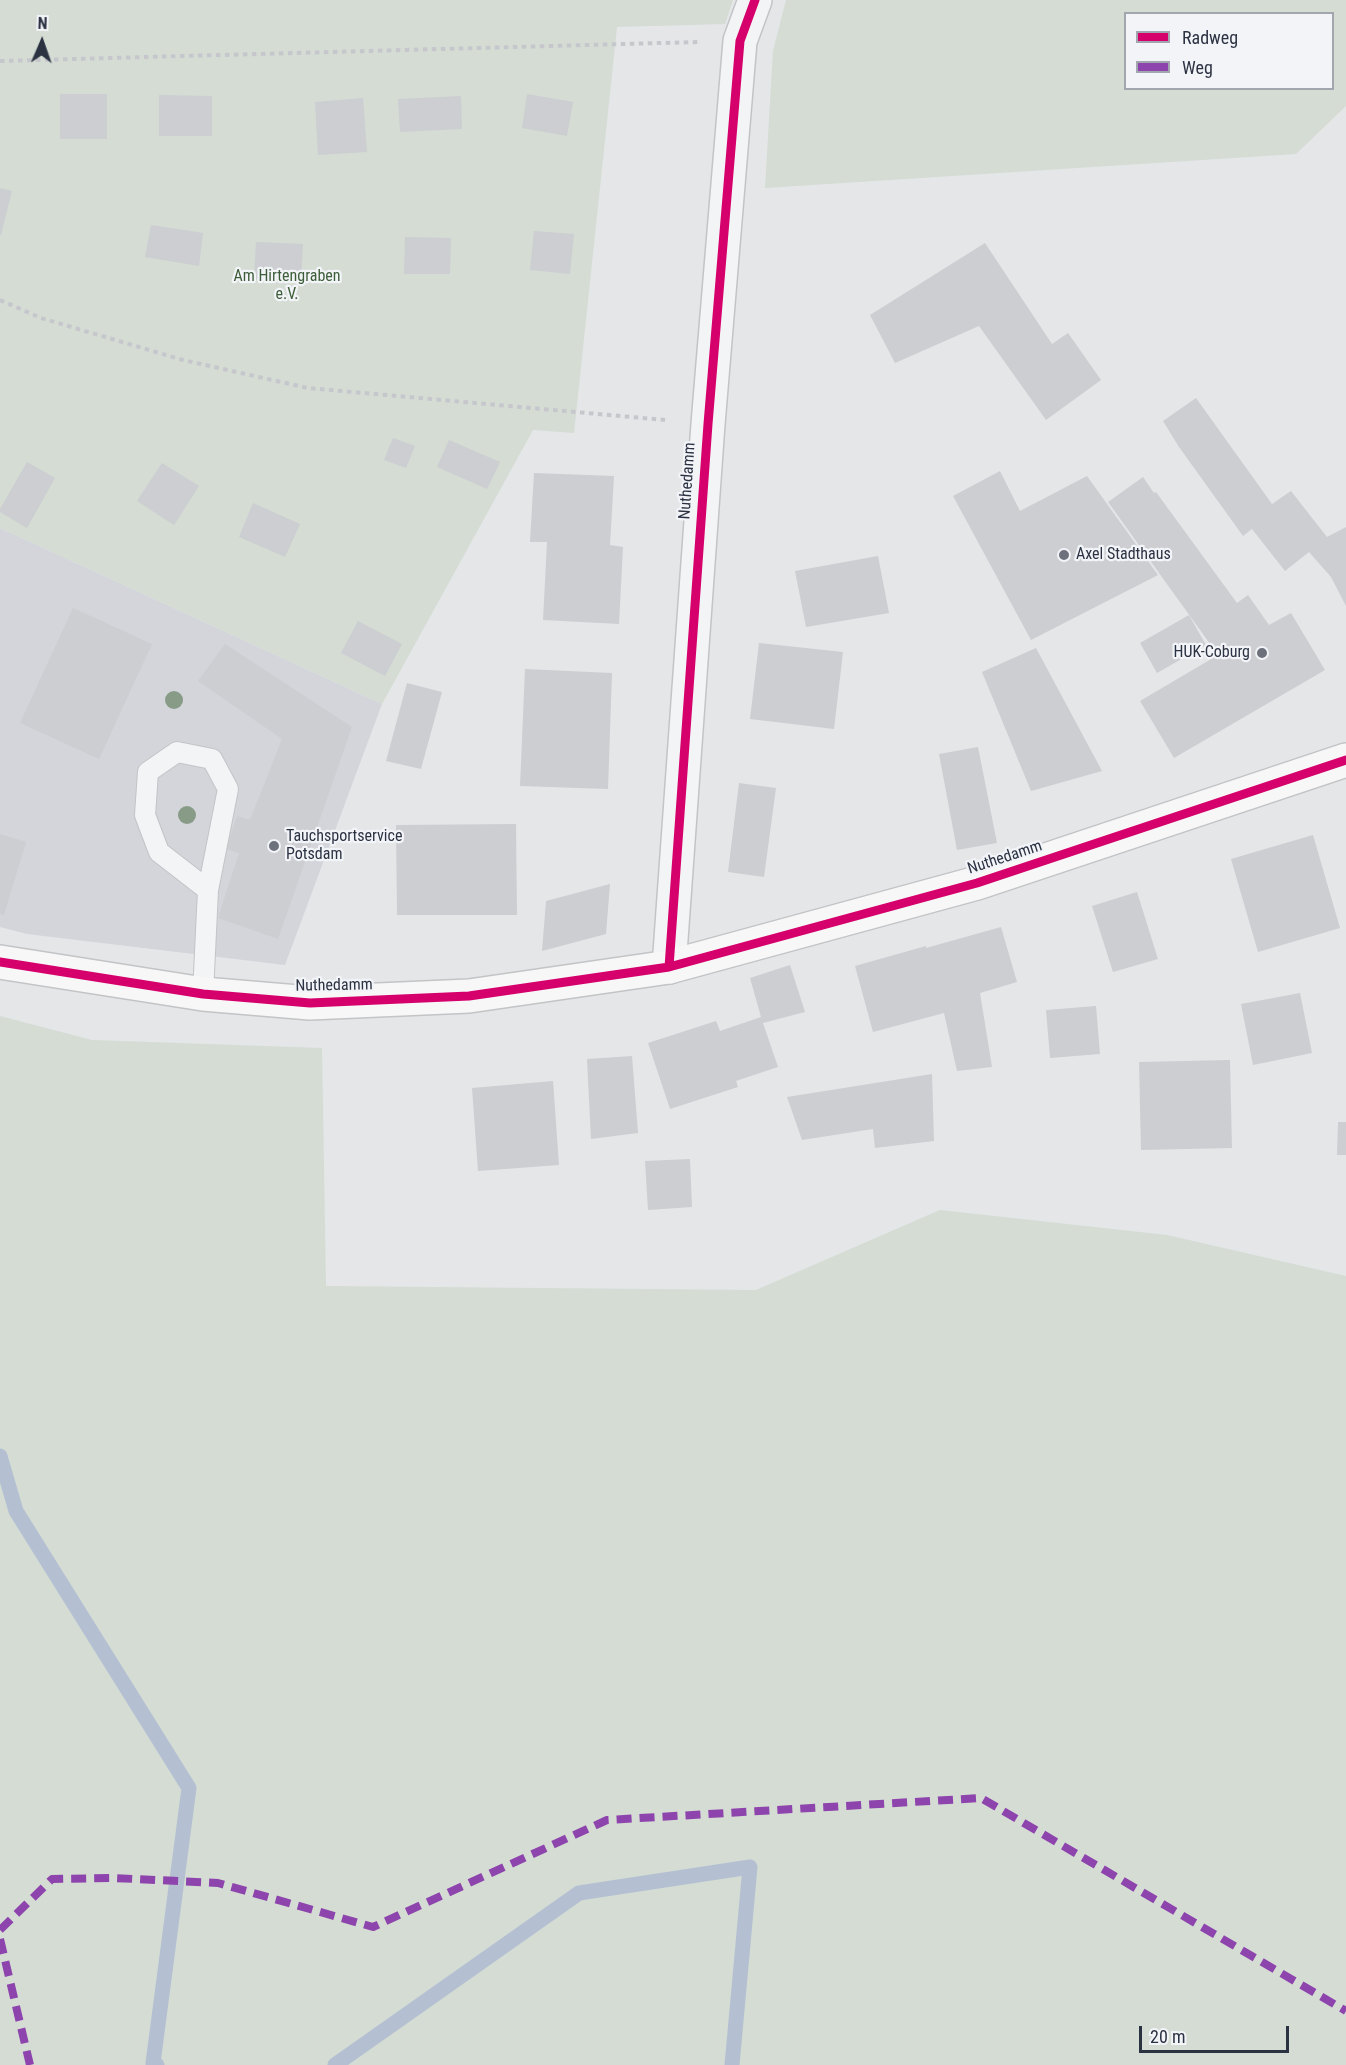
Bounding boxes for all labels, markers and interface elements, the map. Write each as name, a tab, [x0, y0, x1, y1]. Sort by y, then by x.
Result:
north arrow	[12, 12, 72, 72]
legend	[1124, 12, 1334, 90]
text: N	[37, 14, 48, 33]
text: Radweg	[1182, 27, 1238, 48]
text: Weg	[1182, 57, 1213, 78]
park label: Am Hirtengraben e.V.	[233, 267, 341, 305]
street label: Nuthedamm	[676, 442, 700, 520]
place label: Axel Stadthaus	[1076, 545, 1171, 565]
marker: Axel Stadthaus	[1057, 548, 1071, 562]
place label: HUK-Coburg	[1174, 643, 1250, 663]
marker: HUK-Coburg	[1255, 646, 1269, 660]
place label: Tauchsportservice Potsdam	[286, 827, 402, 865]
street label: Nuthedamm	[965, 837, 1045, 879]
marker: Tauchsportservice Potsdam	[267, 839, 281, 853]
street label: Nuthedamm	[295, 976, 373, 996]
scale bar	[1142, 2014, 1292, 2052]
text: 20 m	[1150, 2026, 1185, 2047]

